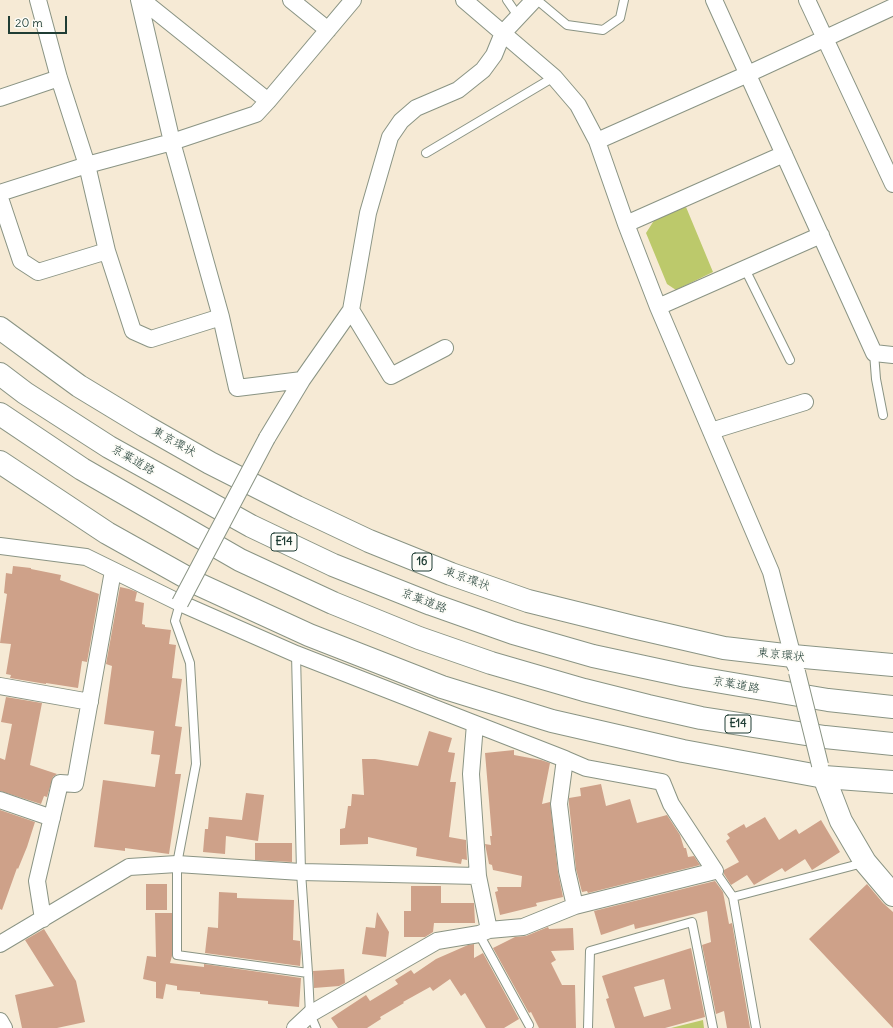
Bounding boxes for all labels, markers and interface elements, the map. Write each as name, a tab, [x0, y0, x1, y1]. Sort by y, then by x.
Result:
scale bar	[10, 8, 69, 34]
text: 20 m	[15, 15, 43, 30]
street label: 東京環状	[150, 424, 198, 460]
street label: 京葉道路	[109, 442, 157, 478]
road number: E14	[271, 533, 297, 551]
road number: 16	[412, 553, 432, 571]
street label: 東京環状	[442, 564, 492, 594]
street label: 京葉道路	[399, 586, 449, 616]
street label: 東京環状	[756, 645, 806, 665]
street label: 京葉道路	[711, 674, 761, 696]
road number: E14	[725, 715, 751, 733]

